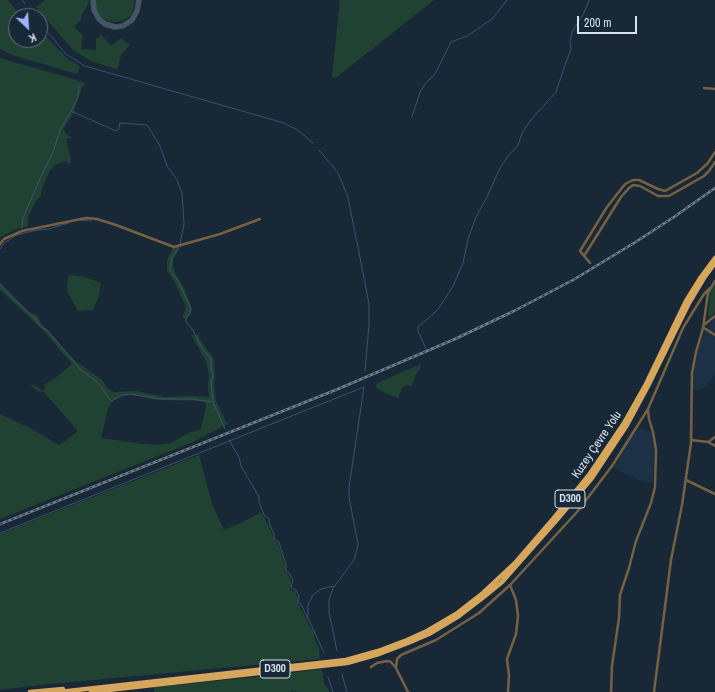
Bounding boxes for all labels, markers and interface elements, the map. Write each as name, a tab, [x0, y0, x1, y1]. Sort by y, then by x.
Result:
north arrow	[8, 8, 48, 48]
scale bar	[579, 8, 639, 34]
text: 200 m	[584, 15, 611, 31]
text: K	[27, 30, 39, 46]
street label: Kuzey Çevre Yolu	[569, 409, 625, 481]
road number: D300	[555, 490, 585, 508]
road number: D300	[260, 660, 290, 678]

